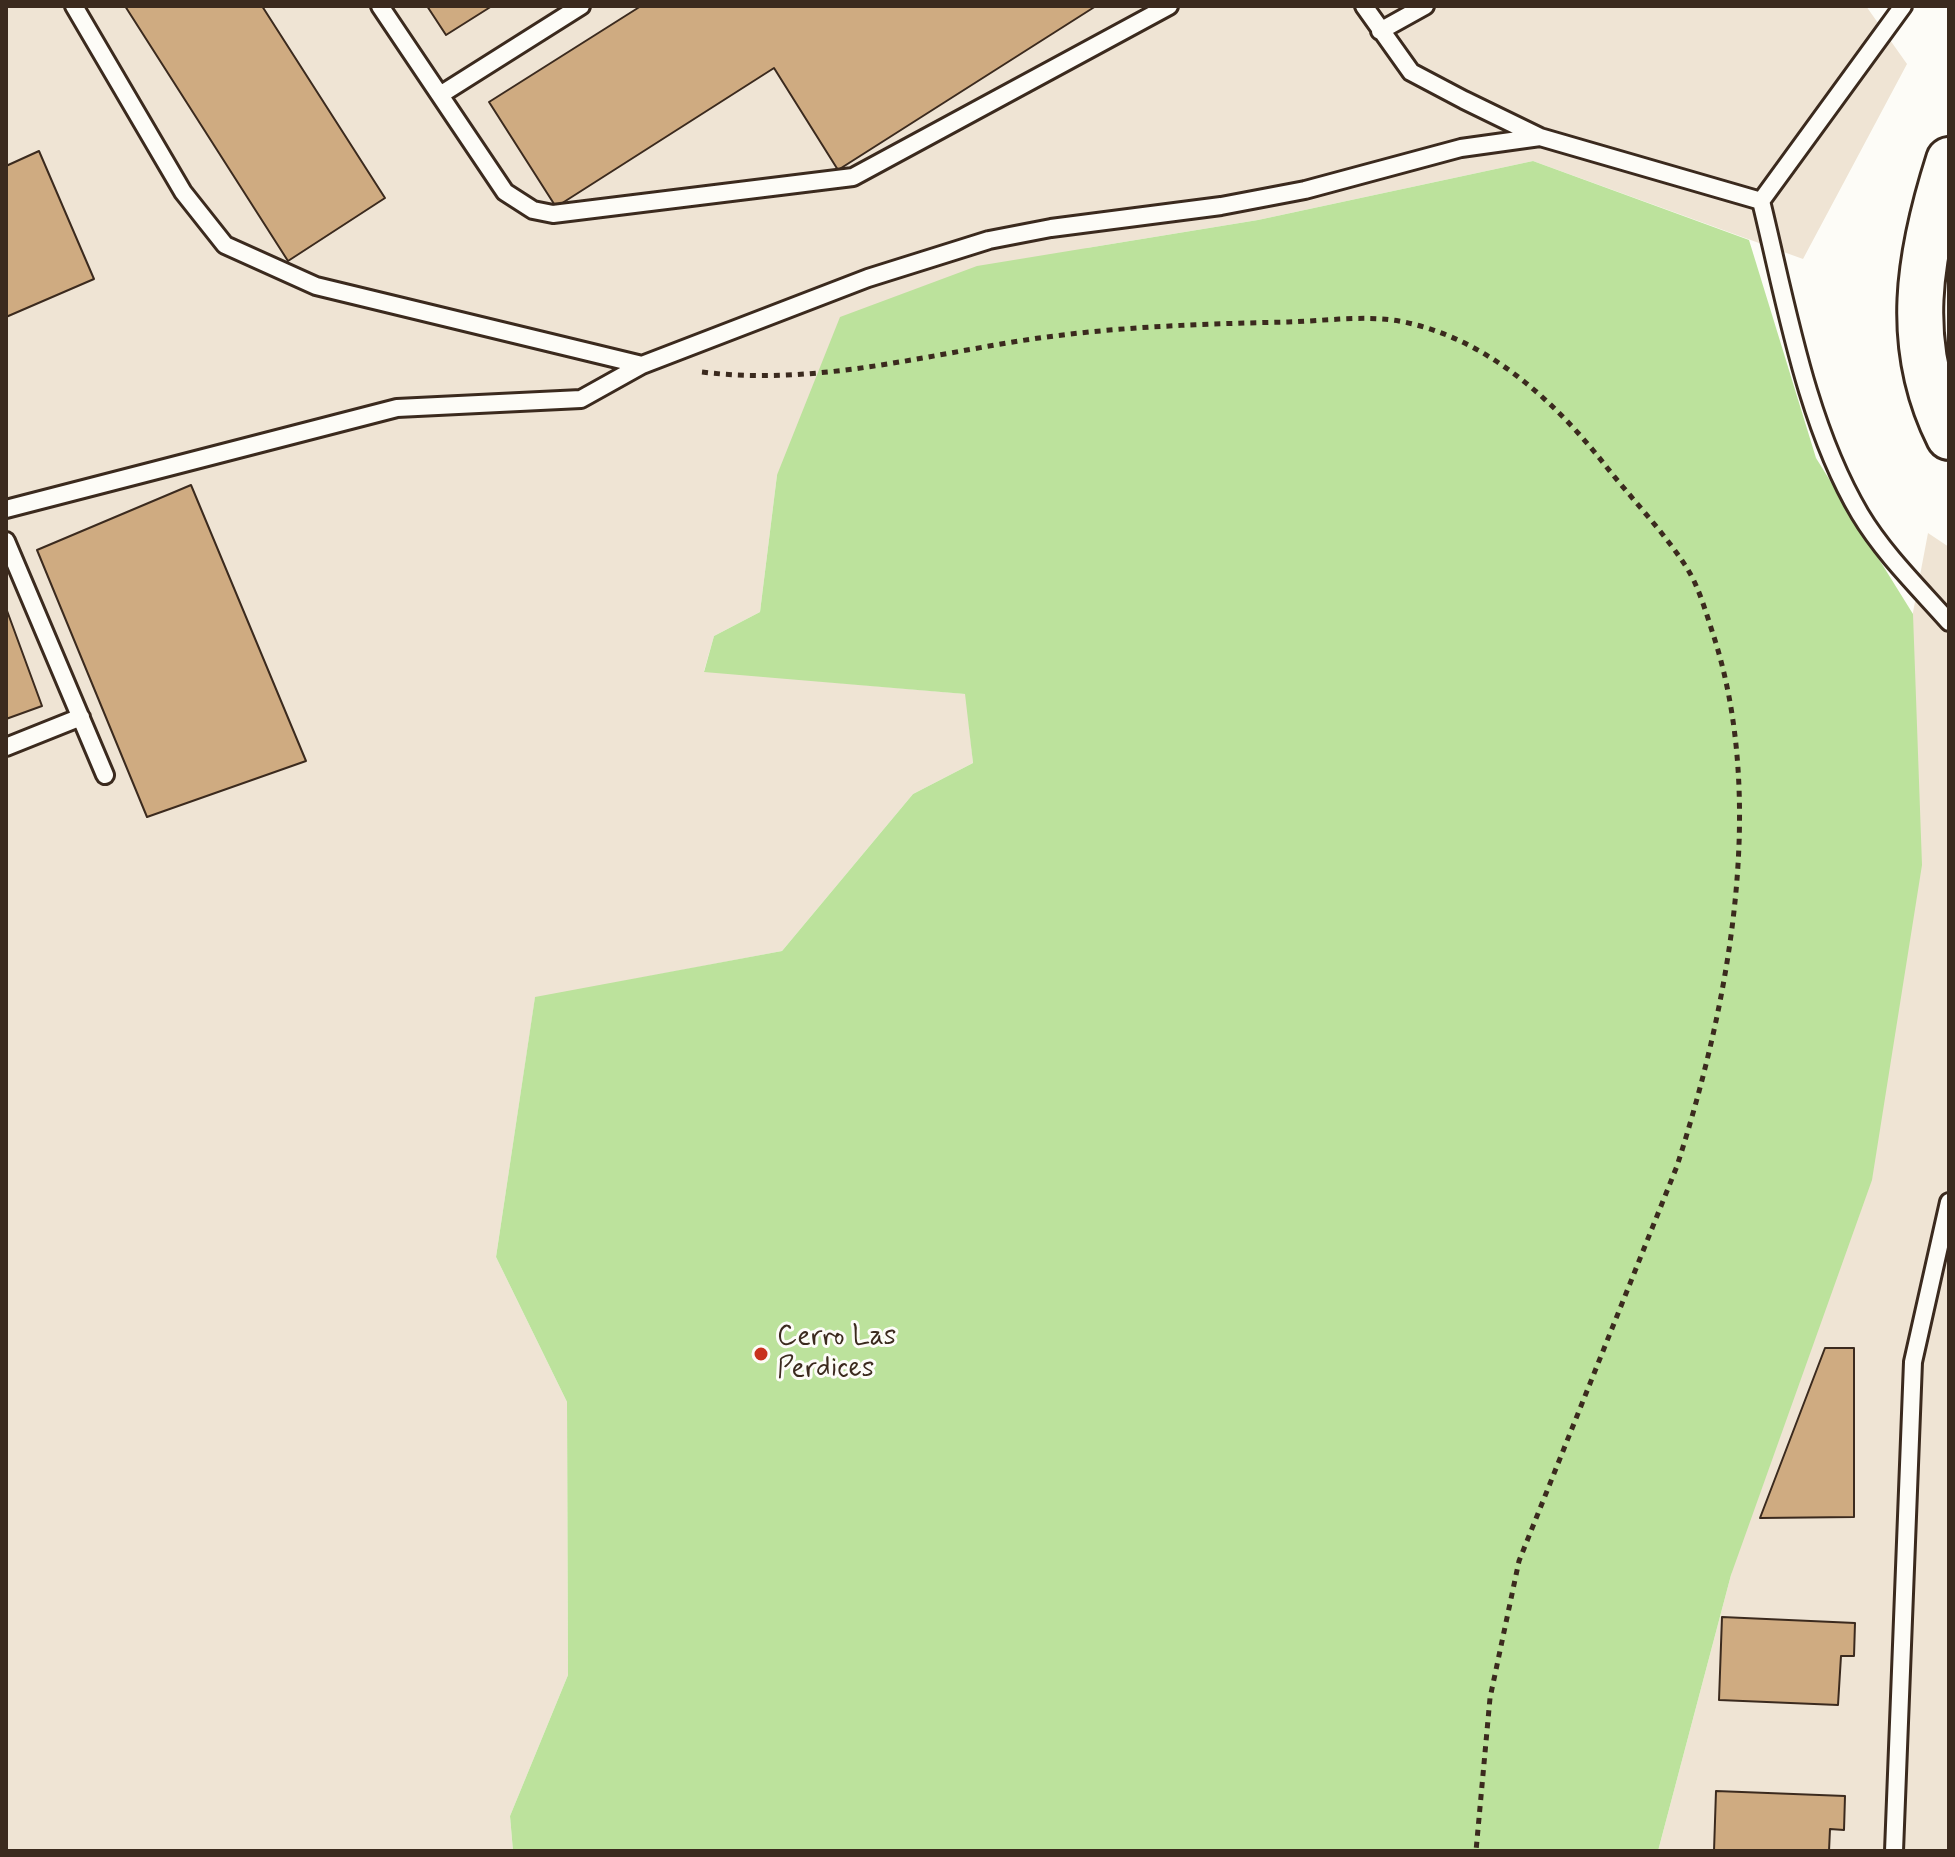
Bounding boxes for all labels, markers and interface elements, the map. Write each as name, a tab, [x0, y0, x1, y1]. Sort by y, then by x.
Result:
place label: Cerro Las Perdices	[777, 1321, 896, 1387]
marker: Cerro Las Perdices	[752, 1345, 770, 1363]

